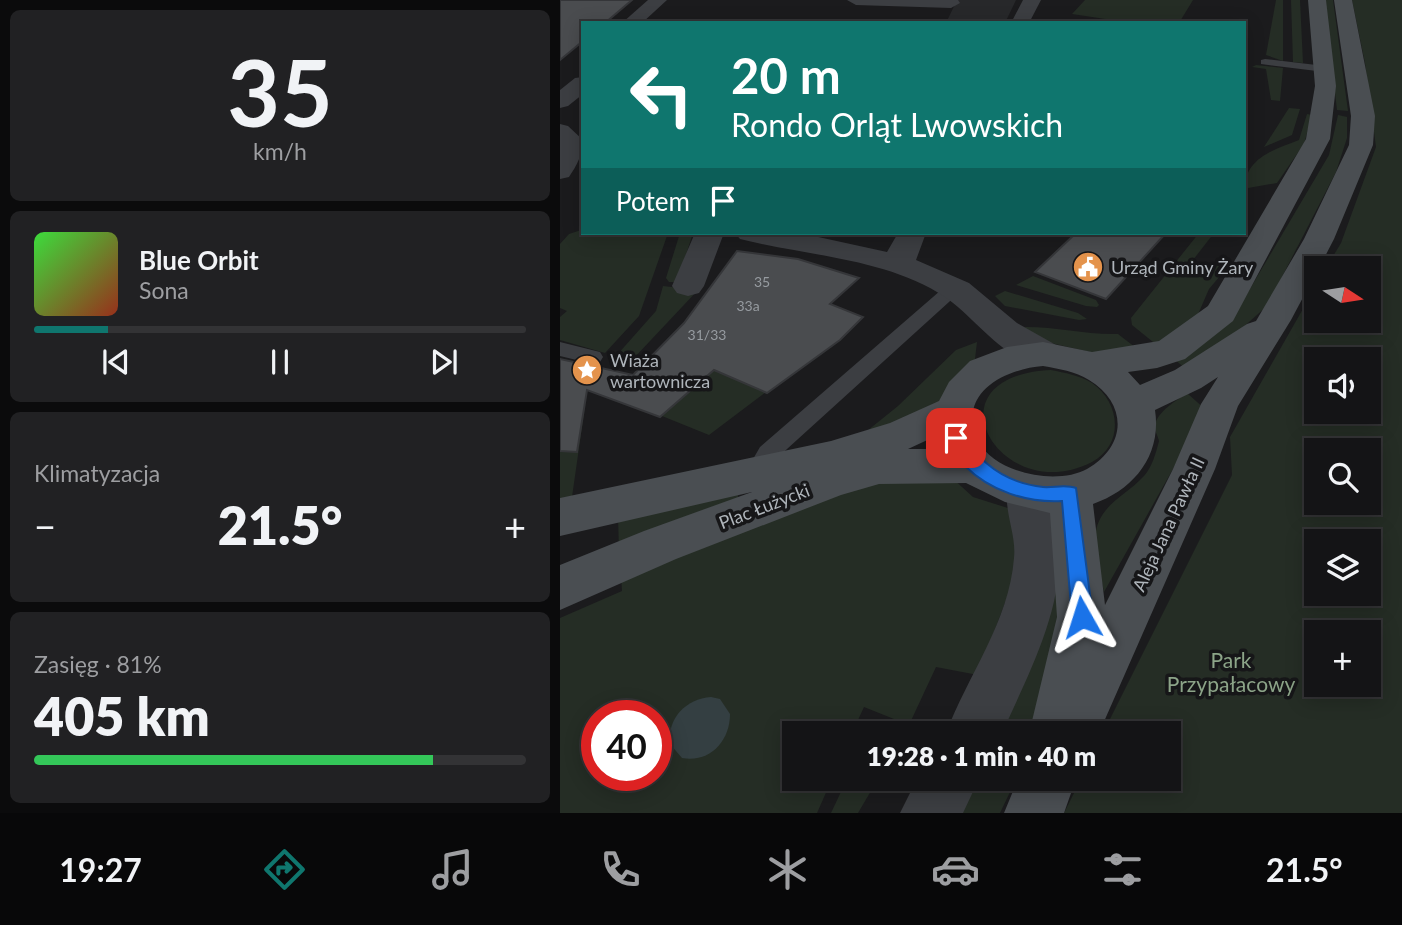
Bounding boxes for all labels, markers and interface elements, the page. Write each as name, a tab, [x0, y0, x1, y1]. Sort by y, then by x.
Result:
text: 35	[227, 37, 333, 146]
text: 20 m	[731, 46, 841, 104]
icon: left	[616, 49, 707, 140]
text: Rondo Orląt Lwowskich	[731, 105, 1063, 144]
text: km/h	[253, 137, 307, 165]
icon: arrive	[704, 182, 742, 220]
text: Potem	[616, 185, 690, 217]
text: Blue Orbit	[139, 244, 259, 276]
public building icon: Urząd Gminy Żary	[1071, 250, 1105, 284]
place label: Urząd Gminy Żary	[1111, 256, 1254, 278]
north arrow	[1304, 256, 1381, 332]
map controls	[1304, 256, 1381, 697]
house number: 35	[754, 273, 770, 290]
text: Sona	[139, 276, 189, 304]
house number: 33a	[736, 297, 760, 314]
house number: 31/33	[688, 326, 726, 343]
icon: previous	[97, 343, 135, 381]
icon: pause	[261, 343, 299, 381]
icon: next	[425, 343, 463, 381]
button: sound	[1304, 347, 1381, 424]
place label: Wiaża wartownicza	[610, 349, 710, 392]
place icon: Wiaża wartownicza	[570, 353, 604, 387]
pin	[926, 408, 986, 468]
icon: arrive	[937, 419, 975, 457]
button: search	[1304, 438, 1381, 515]
street label: Aleja Jana Pawła II	[1127, 453, 1209, 595]
text: Klimatyzacja	[34, 459, 160, 487]
street label: Plac Łużycki	[716, 479, 812, 533]
text: 21.5°	[218, 494, 342, 556]
text: −	[34, 503, 56, 549]
text: +	[504, 503, 526, 549]
button: layers	[1304, 529, 1381, 606]
position arrow	[1045, 580, 1119, 654]
button: +	[1304, 620, 1381, 697]
park label: Park Przypałacowy	[1167, 647, 1295, 696]
text: Zasięg · 81%	[34, 650, 162, 678]
text: 405 km	[34, 685, 210, 747]
speed limit sign: 40	[581, 700, 672, 791]
text: 19:28 · 1 min · 40 m	[867, 740, 1096, 772]
icon: directions	[260, 845, 309, 894]
icon: music	[428, 845, 477, 894]
icon: phone	[596, 845, 645, 894]
icon: climate	[763, 845, 812, 894]
icon: car	[931, 845, 980, 894]
icon: filters	[1098, 845, 1147, 894]
text: 19:27	[59, 850, 142, 889]
text: 21.5°	[1266, 850, 1343, 889]

